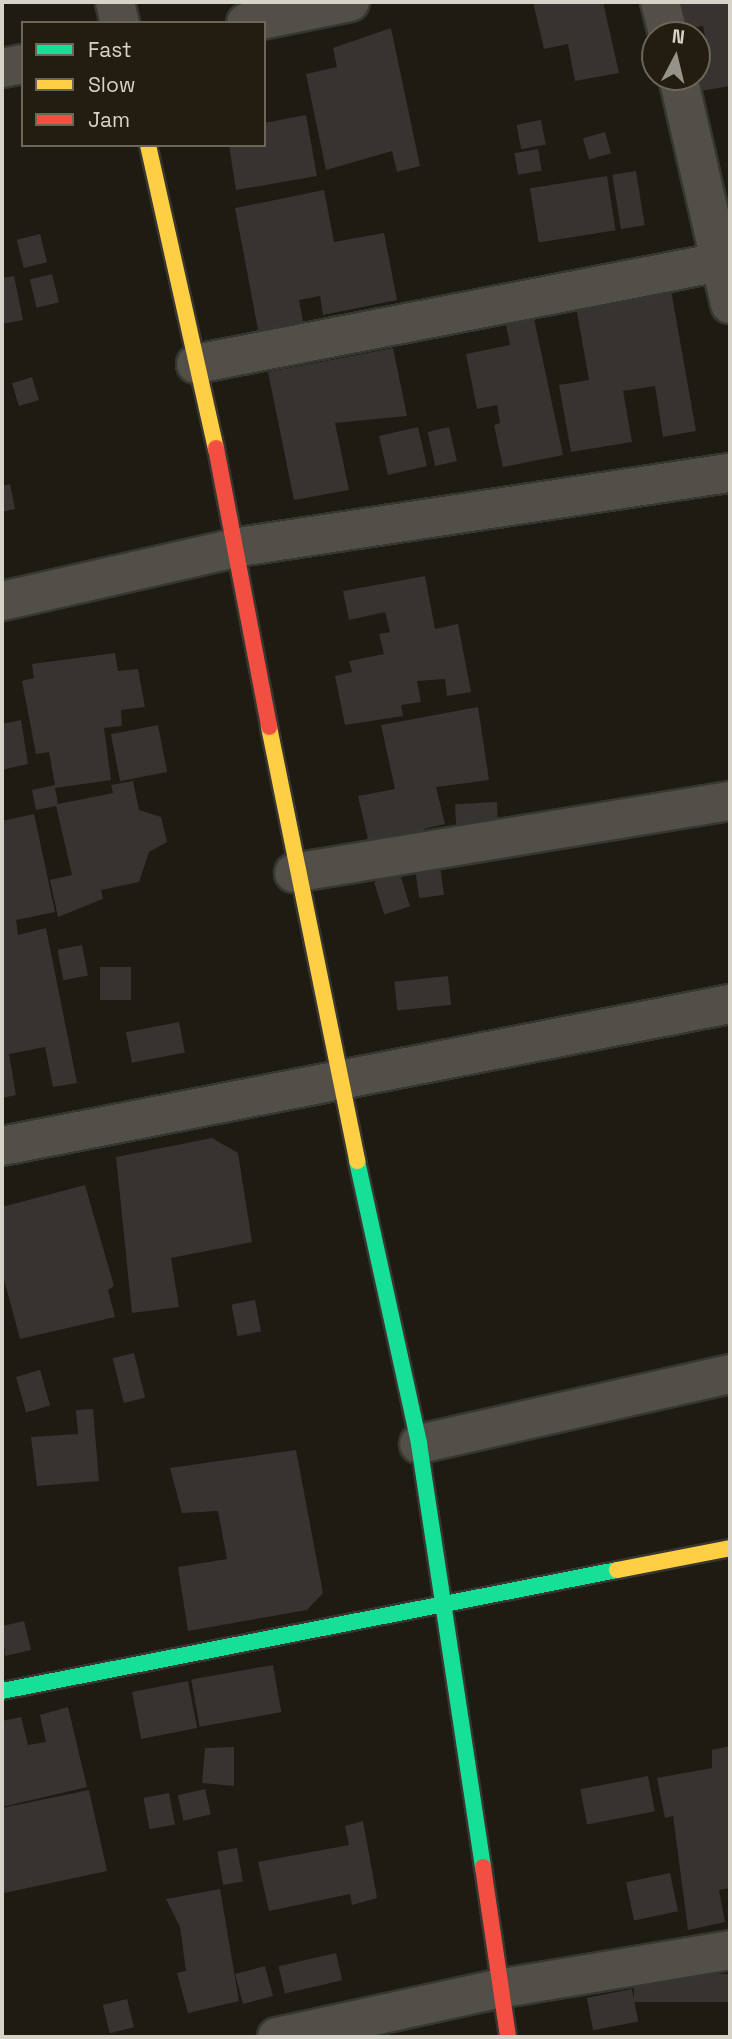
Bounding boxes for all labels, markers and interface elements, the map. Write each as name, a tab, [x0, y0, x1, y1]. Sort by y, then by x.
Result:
legend	[21, 21, 266, 147]
north arrow	[641, 21, 711, 91]
text: N	[671, 23, 686, 50]
text: Fast	[88, 36, 132, 63]
text: Slow	[88, 71, 136, 98]
text: Jam	[88, 106, 130, 133]

